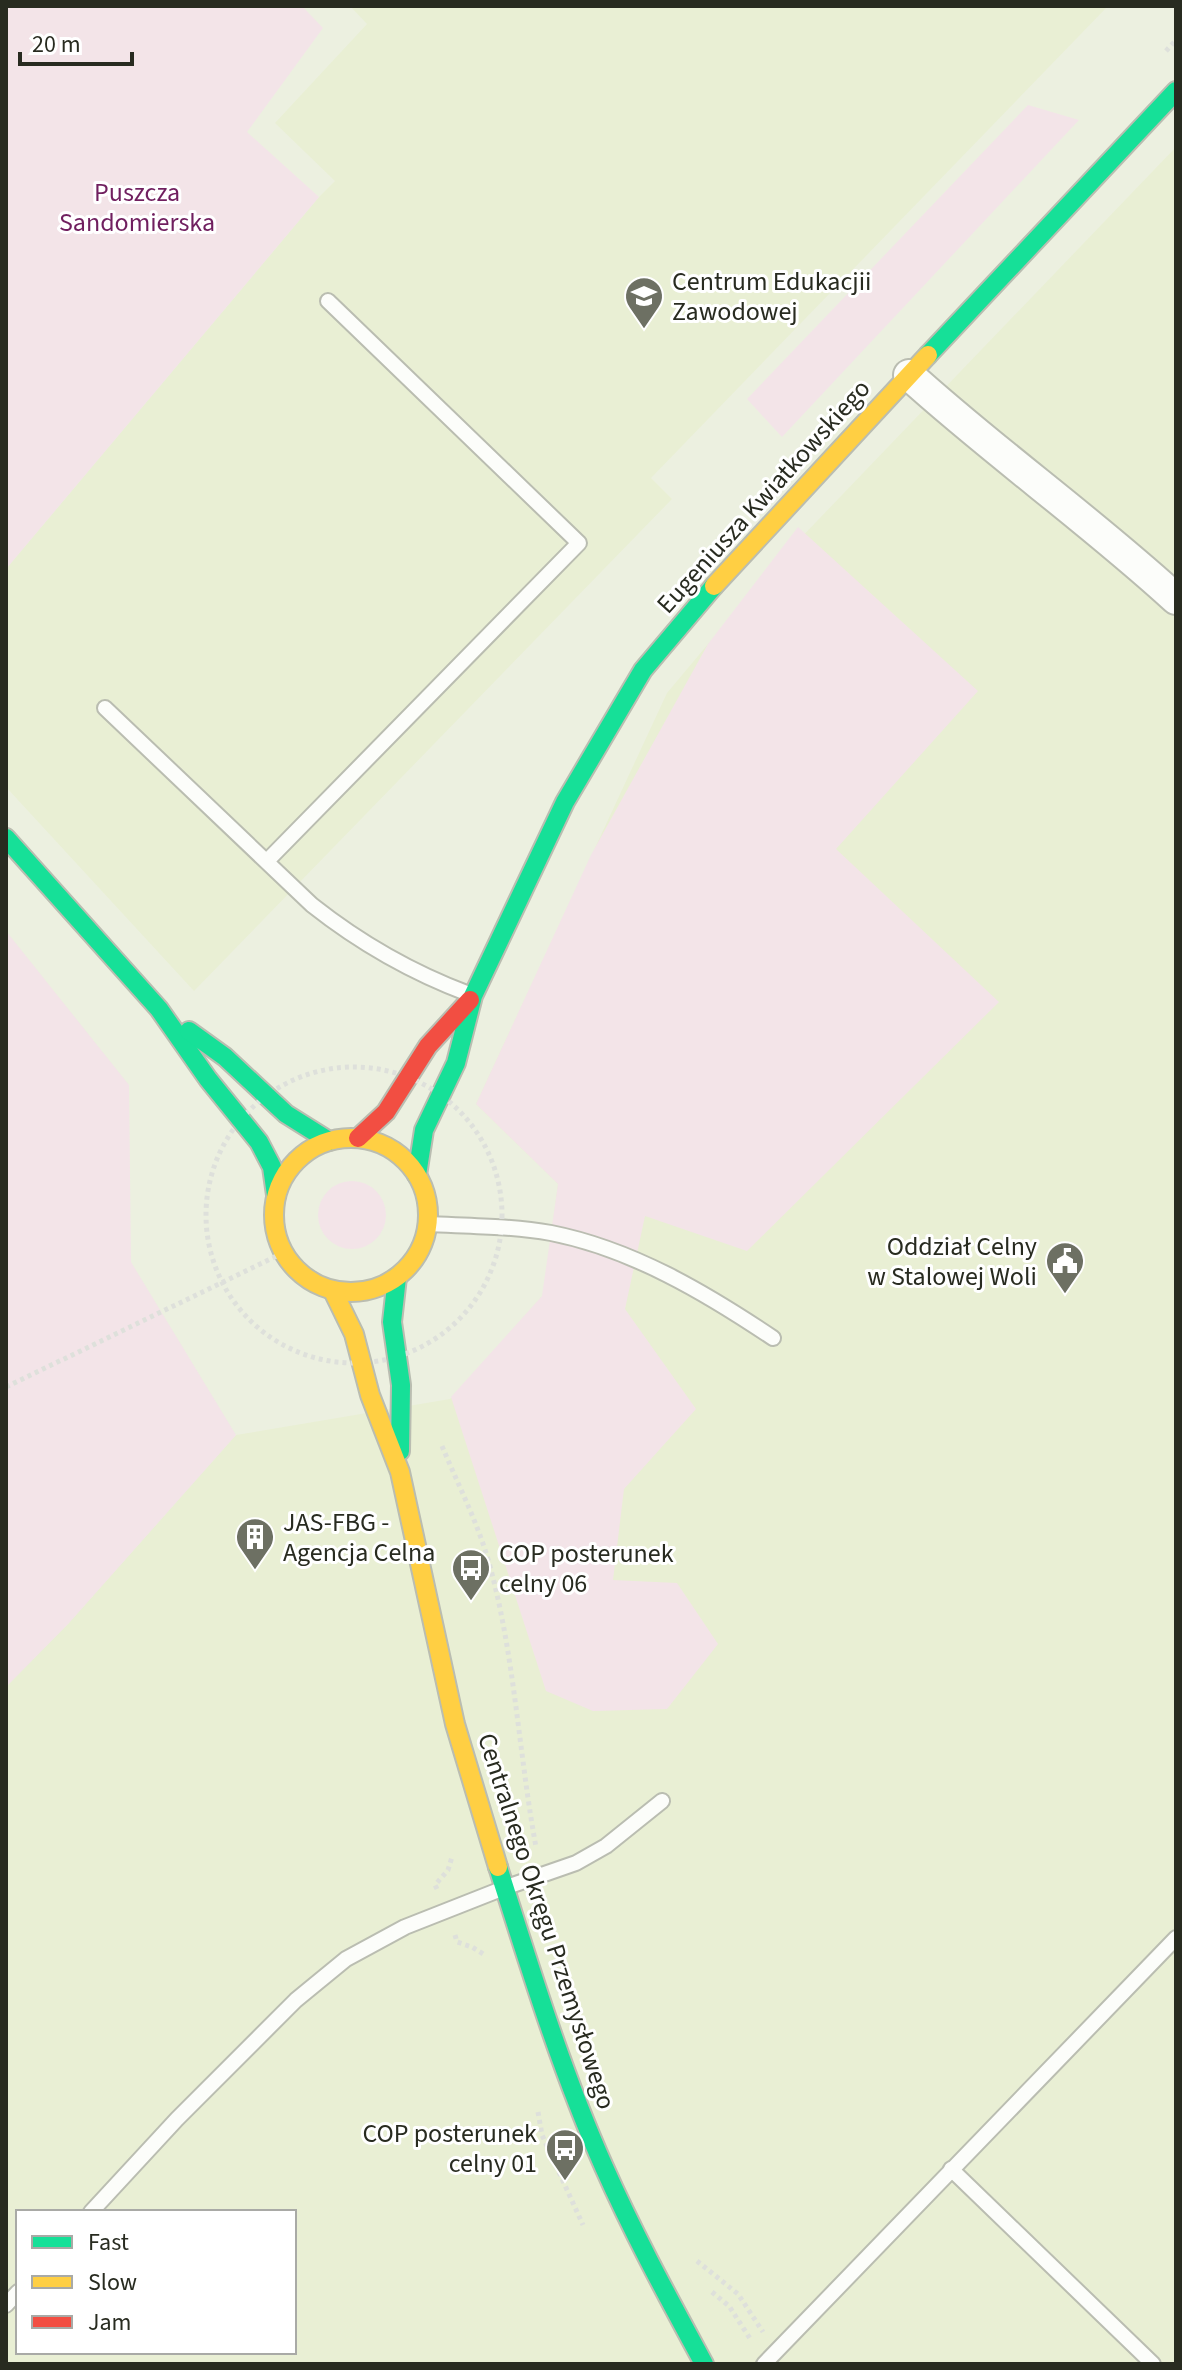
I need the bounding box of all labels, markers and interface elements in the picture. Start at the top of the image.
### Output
scale bar [20,16,132,66]
text: 20 m [32,27,81,62]
park label: Puszcza Sandomierska [59,174,215,241]
place label: Centrum Edukacjii Zawodowej [672,263,871,330]
school or university icon: Centrum Edukacjii Zawodowej [623,275,665,330]
street label: Eugeniusza Kwiatkowskiego [648,371,879,622]
place label: Oddział Celny w Stalowej Woli [867,1228,1037,1295]
public building icon: Oddział Celny w Stalowej Woli [1044,1240,1086,1295]
place label: JAS-FBG - Agencja Celna [283,1504,435,1571]
building icon: JAS-FBG - Agencja Celna [234,1516,276,1571]
place label: COP posterunek celny 06 [499,1535,674,1602]
bus stop icon: COP posterunek celny 06 [450,1547,492,1602]
street label: Centralnego Okręgu Przemysłowego [468,1728,625,2114]
place label: COP posterunek celny 01 [362,2115,537,2182]
bus stop icon: COP posterunek celny 01 [544,2127,586,2182]
legend [16,2210,296,2354]
text: Fast [88,2225,129,2260]
text: Slow [88,2265,137,2300]
text: Jam [88,2305,132,2340]

